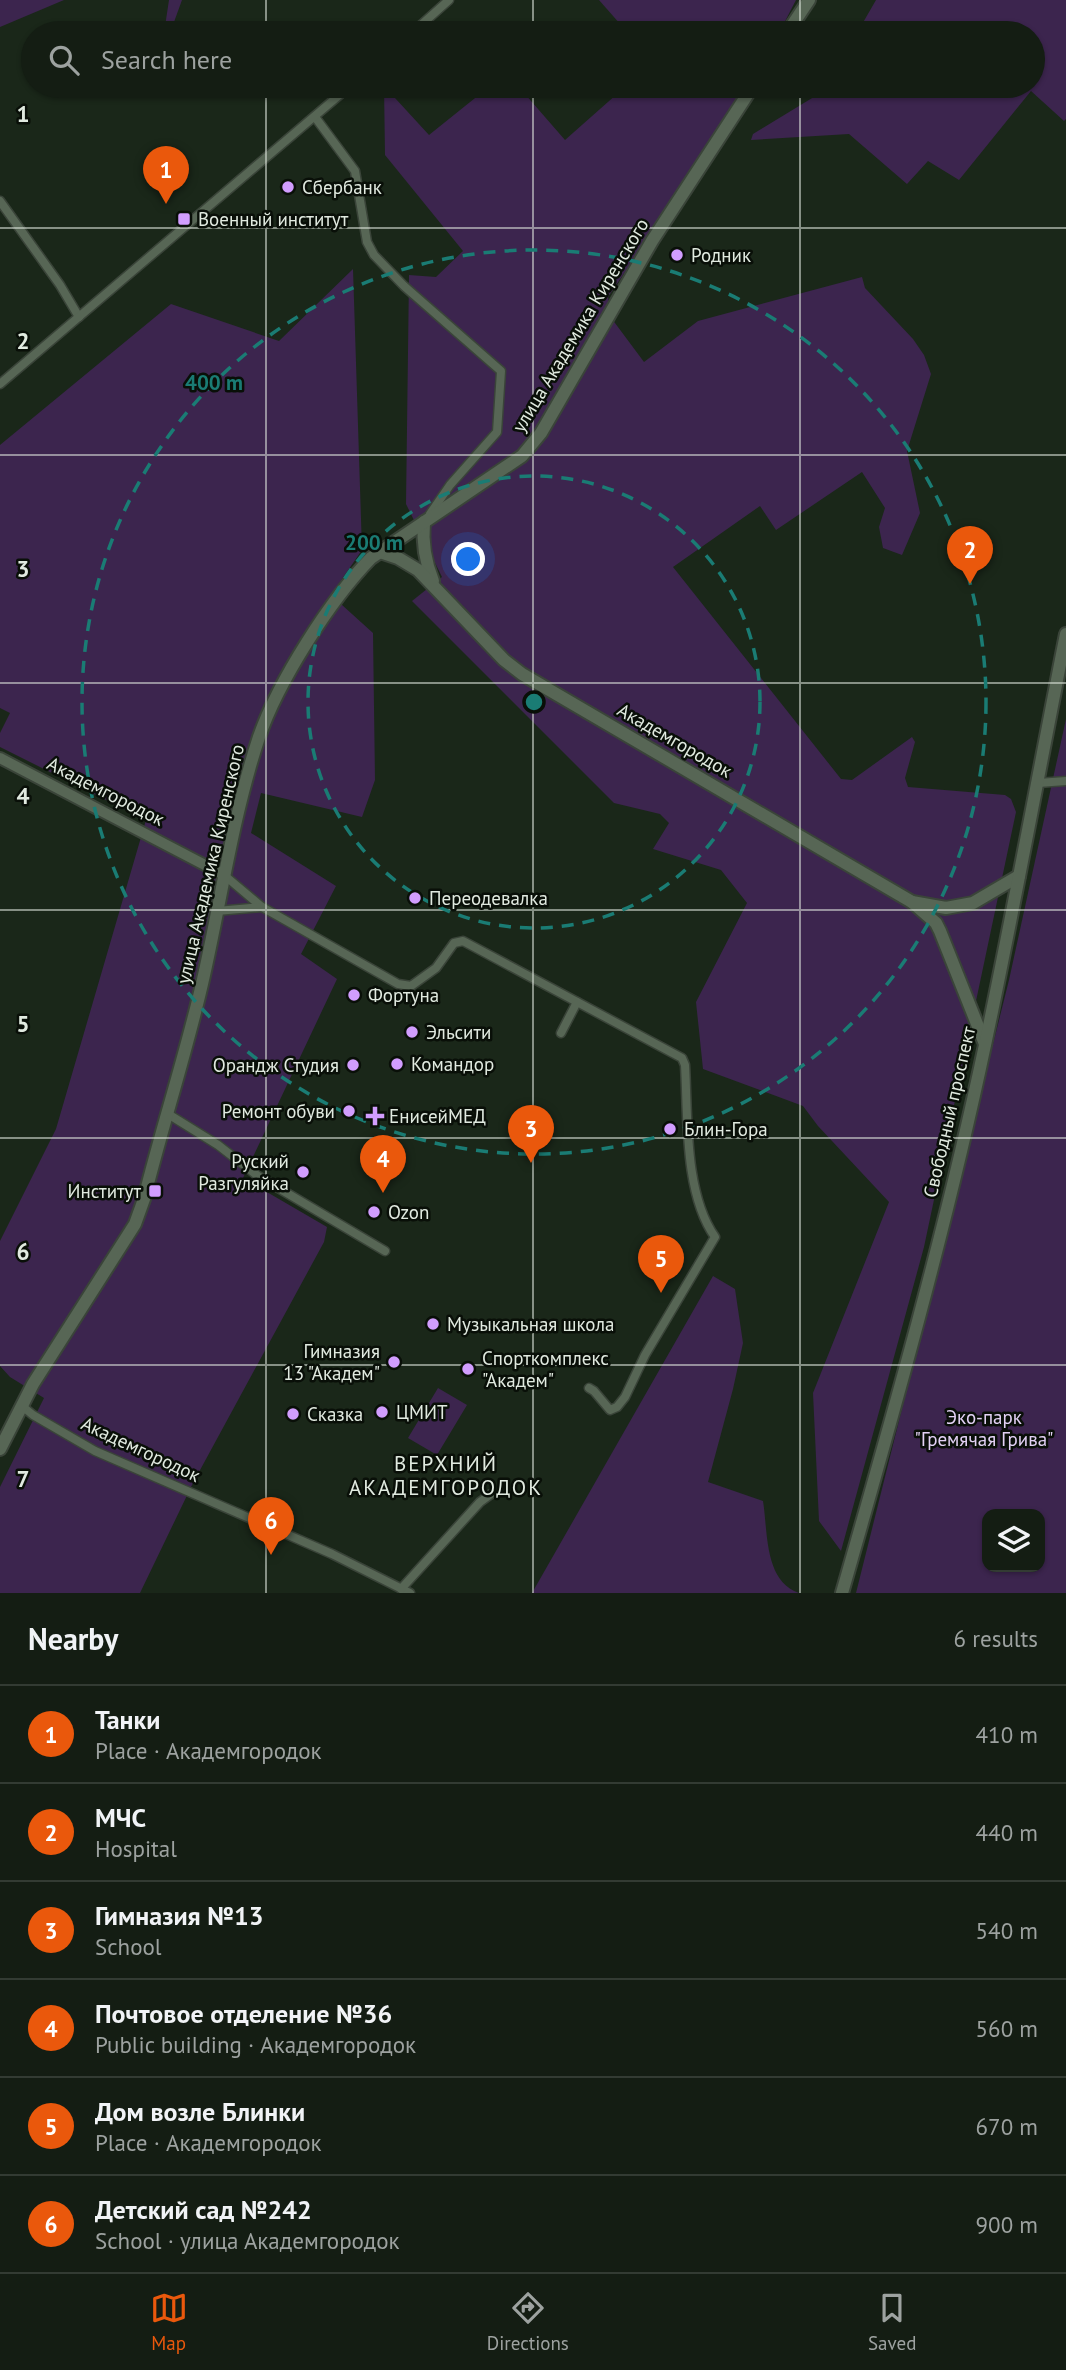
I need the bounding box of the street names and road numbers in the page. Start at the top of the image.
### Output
street label: улица Академика Киренского [507,214,653,436]
street label: Академгородок [613,697,737,783]
street label: улица Академика Киренского [171,742,249,986]
street label: Академгородок [43,751,169,831]
street label: Свободный проспект [918,1024,980,1200]
street label: Академгородок [78,1411,204,1487]

